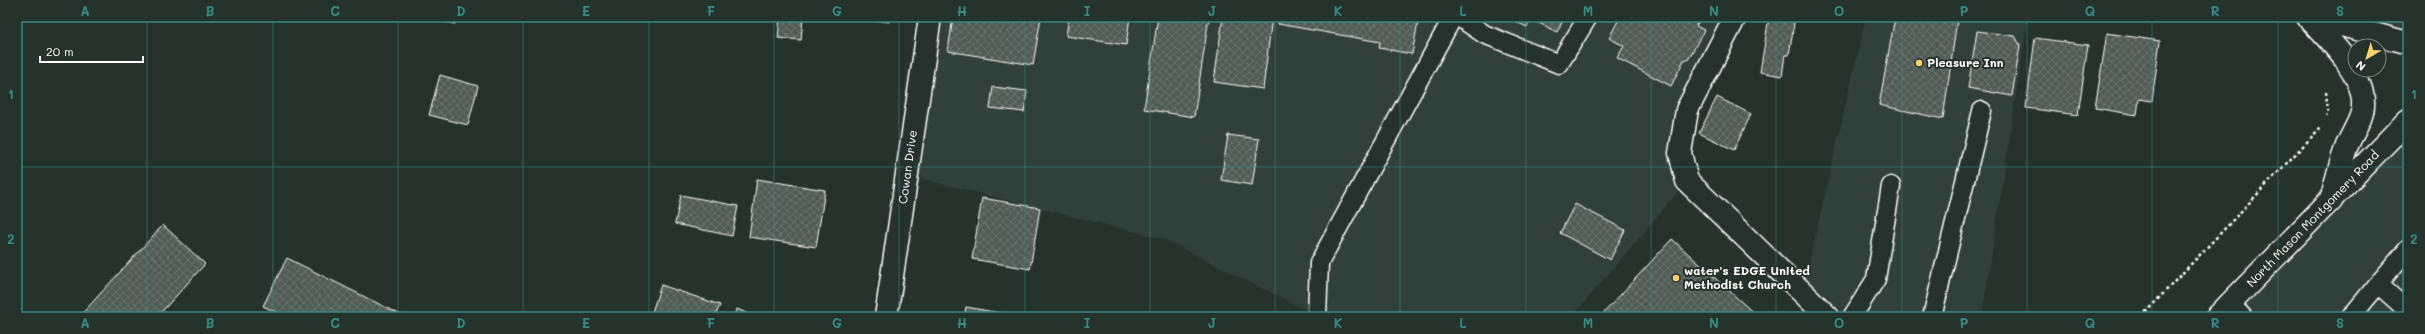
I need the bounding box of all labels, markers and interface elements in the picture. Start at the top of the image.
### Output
text: A [80,2,90,19]
text: B [206,2,215,19]
text: C [330,2,340,19]
text: D [456,2,466,19]
text: E [582,2,590,19]
text: F [707,2,715,19]
text: G [832,2,842,19]
text: H [957,2,967,19]
text: I [1084,2,1091,19]
text: J [1208,2,1216,19]
text: K [1334,2,1343,19]
text: L [1459,2,1467,19]
text: M [1583,2,1593,19]
text: N [1709,2,1719,19]
text: O [1834,2,1844,19]
text: P [1960,2,1969,19]
text: Q [2085,2,2095,19]
text: R [2211,2,2220,19]
text: S [2336,2,2344,19]
scale bar [40,38,143,64]
north arrow [2347,38,2387,78]
text: 20 m [46,43,74,59]
place label: Pleasure Inn [1927,54,2004,70]
marker: Pleasure Inn [1914,58,1924,68]
text: N [2353,58,2368,75]
text: 1 [8,85,14,102]
text: 1 [2411,85,2417,102]
street label: Cowan Drive [894,129,920,205]
street label: North Mason Montgomery Road [2243,146,2382,290]
text: 2 [7,230,15,247]
text: 2 [2410,230,2418,247]
place label: water's EDGE United Methodist Church [1684,262,1810,292]
marker: water's EDGE United Methodist Church [1671,273,1681,283]
text: A [80,314,90,331]
text: B [206,314,215,331]
text: C [330,314,340,331]
text: D [456,314,466,331]
text: E [582,314,590,331]
text: F [707,314,715,331]
text: G [832,314,842,331]
text: H [957,314,967,331]
text: I [1084,314,1091,331]
text: J [1208,314,1216,331]
text: K [1334,314,1343,331]
text: L [1459,314,1467,331]
text: M [1583,314,1593,331]
text: N [1709,314,1719,331]
text: O [1834,314,1844,331]
text: P [1960,314,1969,331]
text: Q [2085,314,2095,331]
text: R [2211,314,2220,331]
text: S [2336,314,2344,331]

